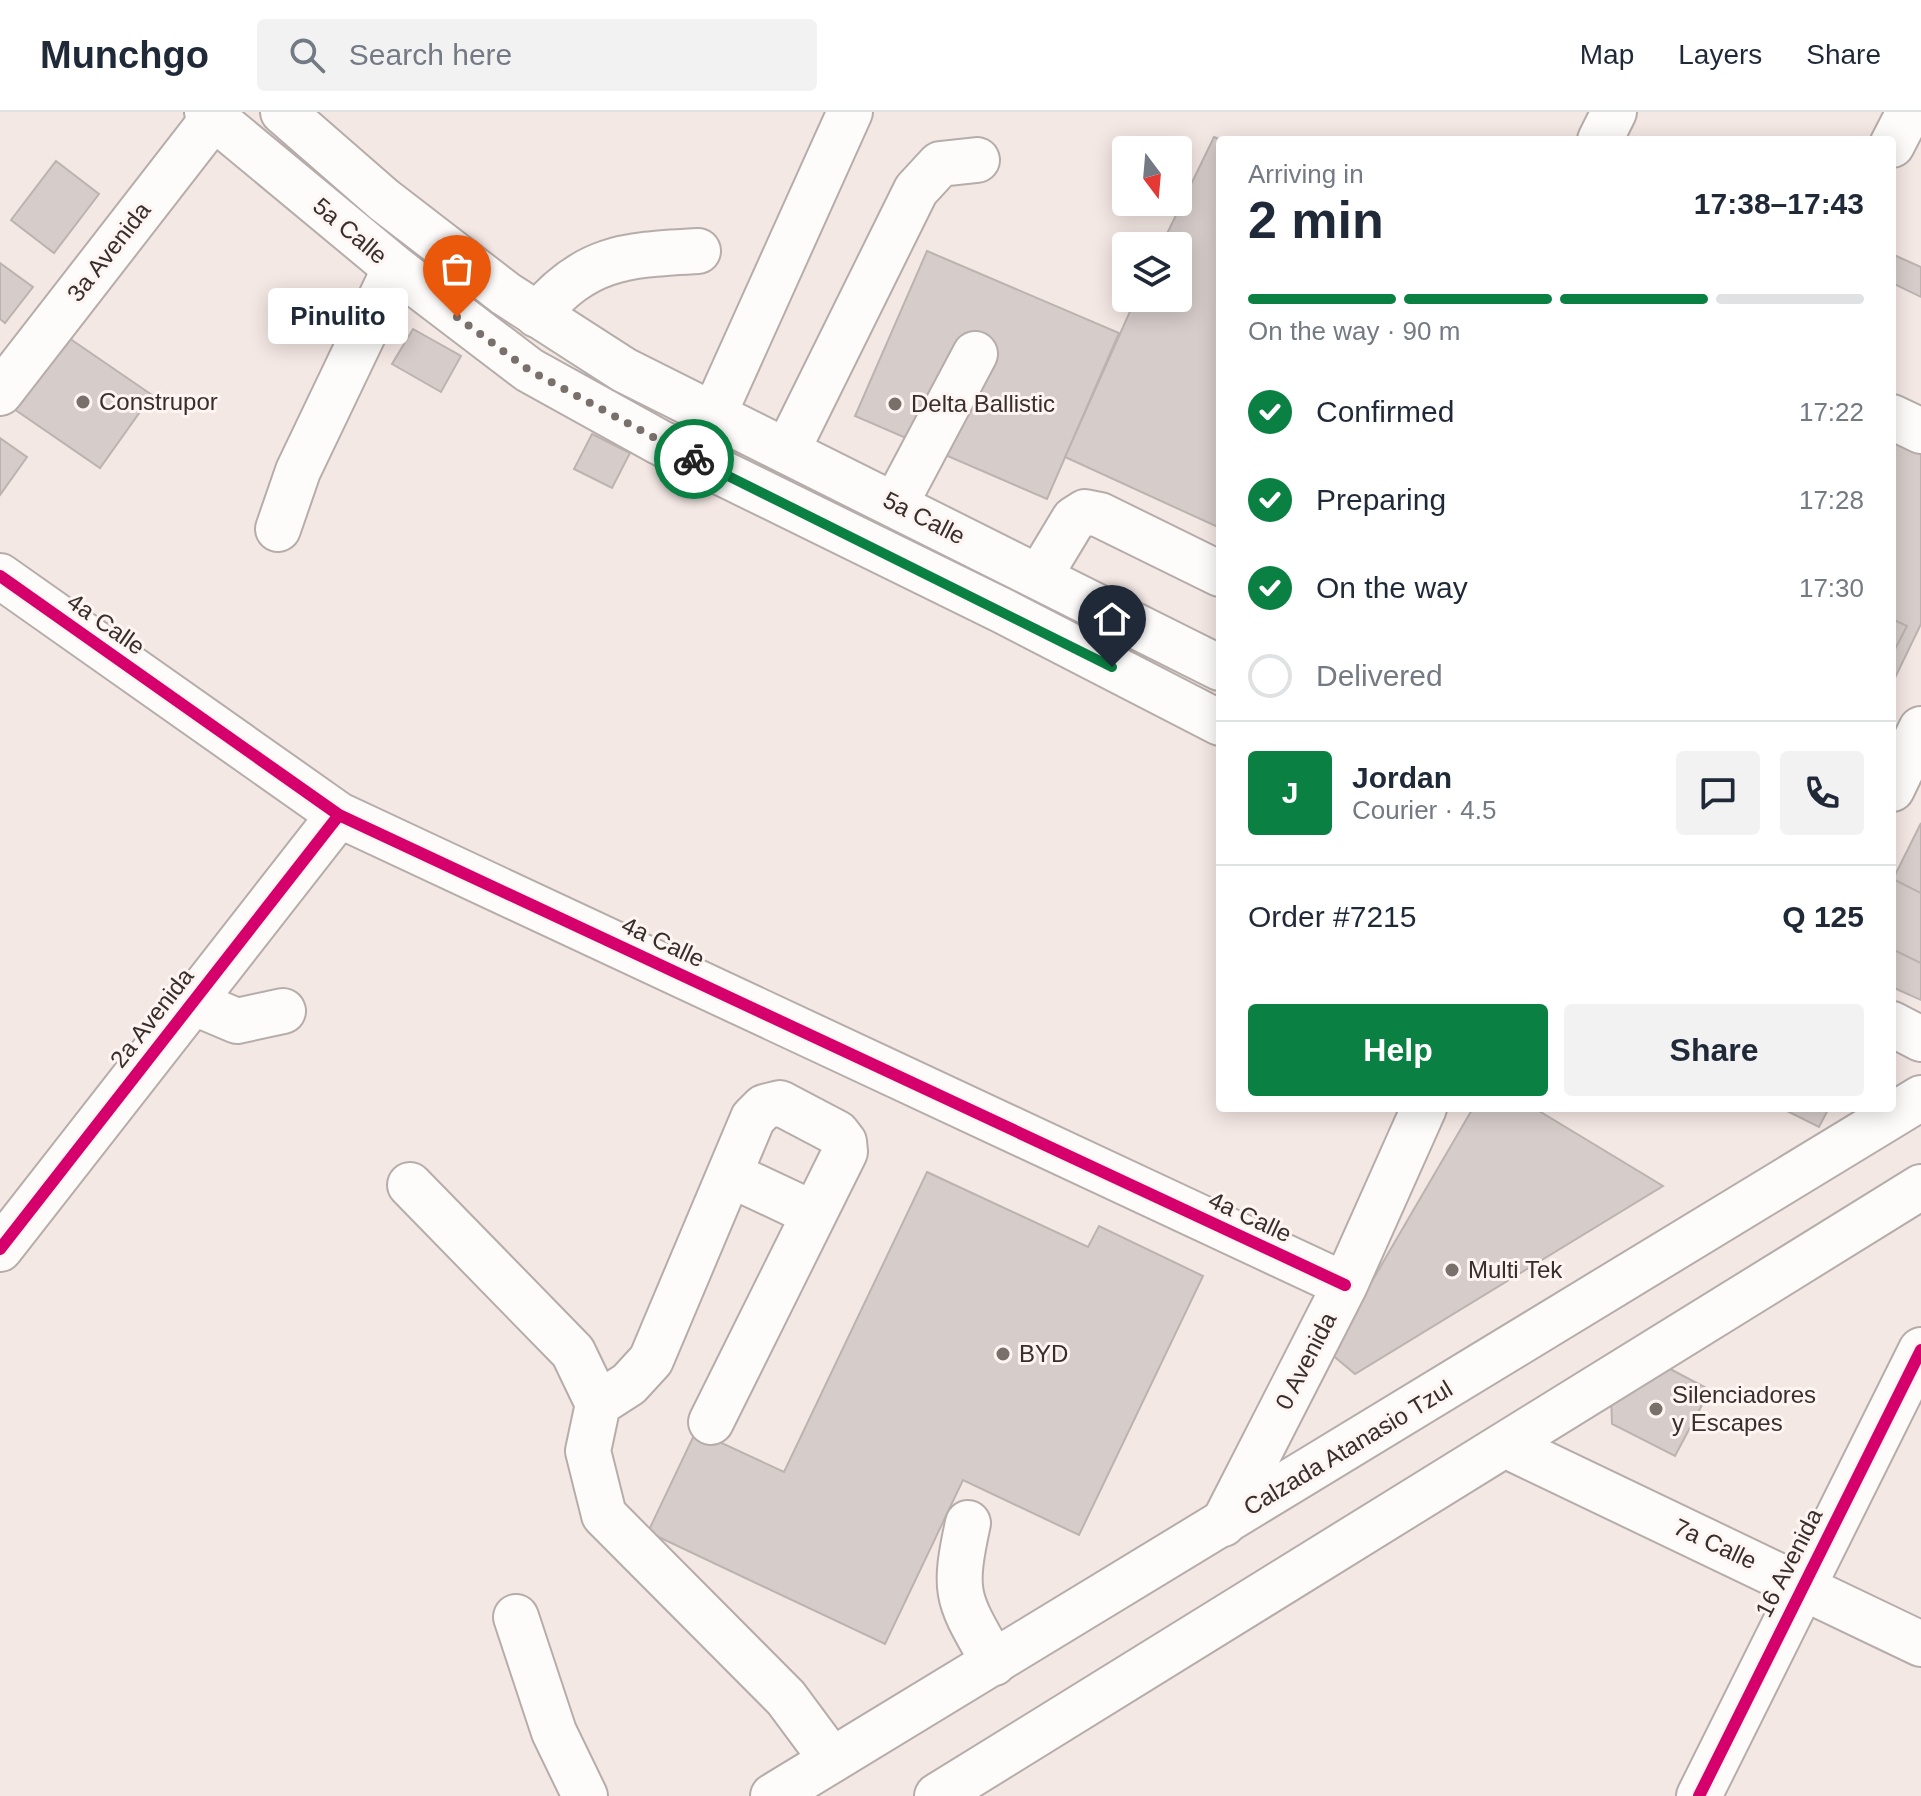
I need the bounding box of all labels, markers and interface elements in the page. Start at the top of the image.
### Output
search box [257,19,817,91]
icon: search [285,33,329,77]
text: Munchgo [40,34,209,76]
text: Search here [349,38,512,71]
text: Map [1580,39,1634,70]
text: Layers [1678,39,1762,70]
text: Share [1806,39,1881,70]
north arrow [1112,136,1192,216]
map controls [1112,136,1192,312]
text: Arriving in [1248,159,1364,189]
text: 17:38–17:43 [1694,187,1864,220]
text: 2 min [1248,191,1384,249]
street label: 5a Calle [308,192,393,269]
street label: 3a Avenida [62,196,156,307]
button: layers [1112,232,1192,312]
pin [423,235,491,317]
icon: bag [435,247,479,291]
callout: Pinulito [269,289,409,345]
text: Pinulito [290,301,386,331]
text: On the way · 90 m [1248,316,1460,346]
place label: Construpor [99,388,218,415]
place label: Delta Ballistic [911,390,1055,417]
icon: check [1248,390,1292,434]
marker: Construpor [74,393,92,411]
marker: Delta Ballistic [886,395,904,413]
text: Confirmed [1316,395,1454,428]
text: 17:22 [1799,397,1864,427]
courier [654,419,734,499]
icon: bike [672,437,716,481]
icon: check [1248,478,1292,522]
text: Preparing [1316,483,1446,516]
text: 17:28 [1799,485,1864,515]
street label: 5a Calle [879,486,970,550]
icon: check [1248,566,1292,610]
text: On the way [1316,571,1468,604]
text: 17:30 [1799,573,1864,603]
pin [1078,585,1146,667]
street label: 4a Calle [62,587,150,660]
icon: home [1090,597,1134,641]
text: Delivered [1316,659,1443,692]
button: chat [1676,751,1760,835]
button: phone [1780,751,1864,835]
text: Jordan [1352,761,1452,794]
text: J [1282,776,1298,809]
text: Courier · 4.5 [1352,795,1497,825]
text: Order #7215 [1248,900,1416,933]
text: Q 125 [1782,900,1864,933]
street label: 4a Calle [618,911,709,972]
street label: 2a Avenida [105,962,199,1073]
button: Help [1248,1004,1548,1096]
button: Share [1564,1004,1864,1096]
street label: 4a Calle [1205,1186,1296,1247]
place label: Multi Tek [1468,1256,1563,1283]
marker: Multi Tek [1443,1261,1461,1279]
street label: 0 Avenida [1270,1307,1342,1414]
place label: BYD [1019,1340,1068,1367]
marker: BYD [994,1345,1012,1363]
street label: Calzada Atanasio Tzul [1239,1375,1457,1521]
place label: Silenciadores y Escapes [1672,1381,1816,1436]
marker: Silenciadores y Escapes [1647,1400,1665,1418]
street label: 16 Avenida [1750,1503,1828,1622]
street label: 7a Calle [1670,1513,1761,1574]

